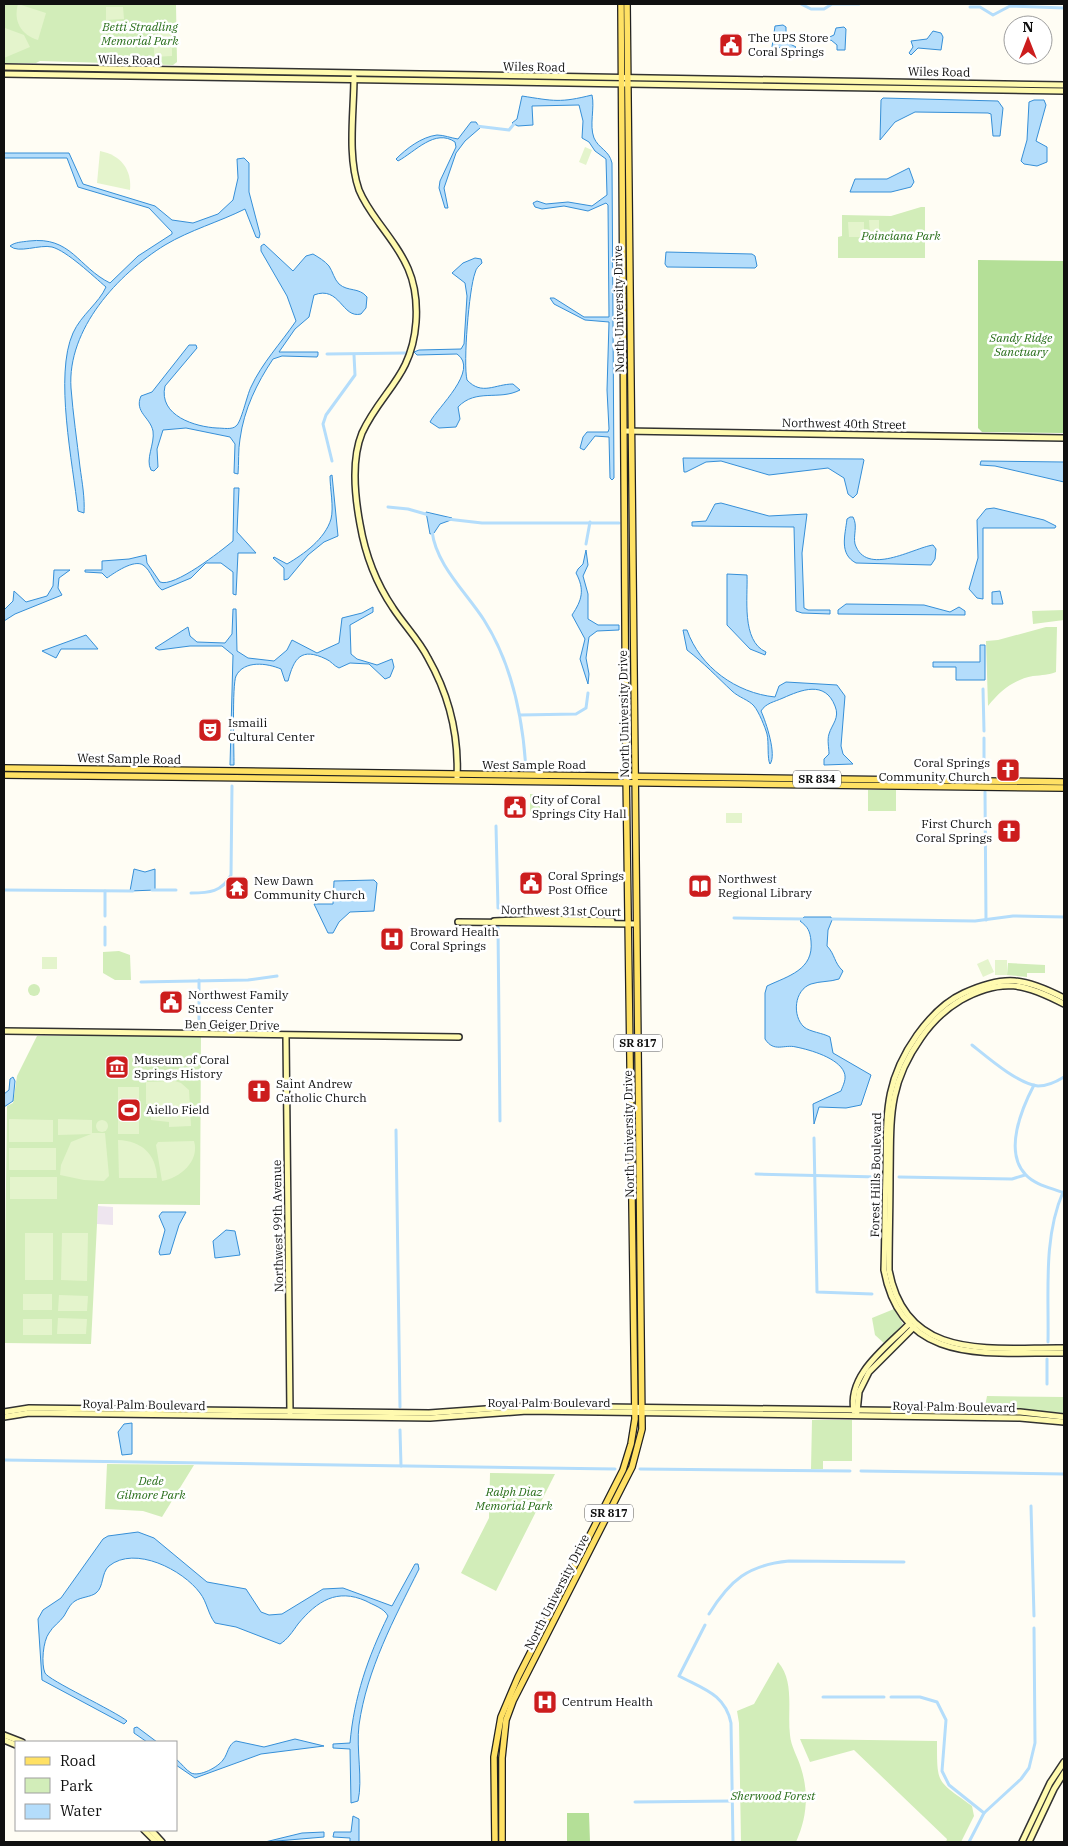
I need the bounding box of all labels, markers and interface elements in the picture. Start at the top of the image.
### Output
north arrow [1003,15,1053,65]
text: N [1022,18,1034,36]
park label: Betti Stradling Memorial Park [100,19,179,48]
place label: The UPS Store Coral Springs [748,30,829,59]
public building icon: The UPS Store Coral Springs [718,32,744,58]
street label: Wiles Road [98,51,160,68]
street label: Wiles Road [503,58,565,75]
street label: Wiles Road [908,63,970,80]
park label: Poinciana Park [860,228,941,243]
street label: North University Drive [610,245,627,373]
park label: Sandy Ridge Sanctuary [989,330,1053,359]
street label: Northwest 40th Street [782,415,906,432]
street label: North University Drive [615,650,632,778]
place label: Ismaili Cultural Center [228,715,315,744]
theatre icon: Ismaili Cultural Center [197,717,223,743]
street label: West Sample Road [77,750,181,767]
place label: Coral Springs Community Church [879,755,990,784]
street label: West Sample Road [482,757,586,772]
church icon: Coral Springs Community Church [995,757,1021,783]
road number: SR 834 [793,771,841,788]
place label: City of Coral Springs City Hall [532,792,627,821]
public building icon: City of Coral Springs City Hall [502,794,528,820]
place label: First Church Coral Springs [916,816,993,845]
church icon: First Church Coral Springs [996,818,1022,844]
place label: Coral Springs Post Office [548,868,624,897]
public building icon: Coral Springs Post Office [518,870,544,896]
place label: Northwest Regional Library [718,871,813,900]
place label: New Dawn Community Church [254,873,366,902]
library icon: Northwest Regional Library [687,873,713,899]
temple icon: New Dawn Community Church [224,875,250,901]
street label: Northwest 31st Court [501,902,621,919]
place label: Broward Health Coral Springs [410,924,500,953]
hospital icon: Broward Health Coral Springs [379,926,405,952]
place label: Northwest Family Success Center [188,987,289,1016]
public building icon: Northwest Family Success Center [158,989,184,1015]
street label: Ben Geiger Drive [184,1016,280,1033]
road number: SR 817 [614,1034,662,1052]
place label: Museum of Coral Springs History [134,1052,230,1081]
museum icon: Museum of Coral Springs History [104,1054,130,1080]
street label: North University Drive [620,1070,637,1198]
place label: Saint Andrew Catholic Church [276,1076,367,1105]
church icon: Saint Andrew Catholic Church [246,1078,272,1104]
sports icon: Aiello Field [116,1097,142,1123]
place label: Aiello Field [146,1102,210,1117]
street label: Forest Hills Boulevard [867,1112,884,1238]
street label: Northwest 99th Avenue [269,1160,286,1292]
street label: Royal Palm Boulevard [487,1395,611,1410]
street label: Royal Palm Boulevard [82,1396,206,1413]
street label: Royal Palm Boulevard [892,1398,1016,1415]
park label: Dede Gilmore Park [116,1473,186,1502]
park label: Ralph Diaz Memorial Park [474,1484,553,1513]
road number: SR 817 [585,1505,633,1522]
street label: North University Drive [521,1531,592,1652]
hospital icon: Centrum Health [532,1689,558,1715]
place label: Centrum Health [562,1694,654,1709]
legend [15,1741,178,1831]
text: Road [60,1751,96,1770]
text: Park [60,1776,93,1795]
park label: Sherwood Forest [730,1788,816,1803]
text: Water [60,1801,102,1820]

